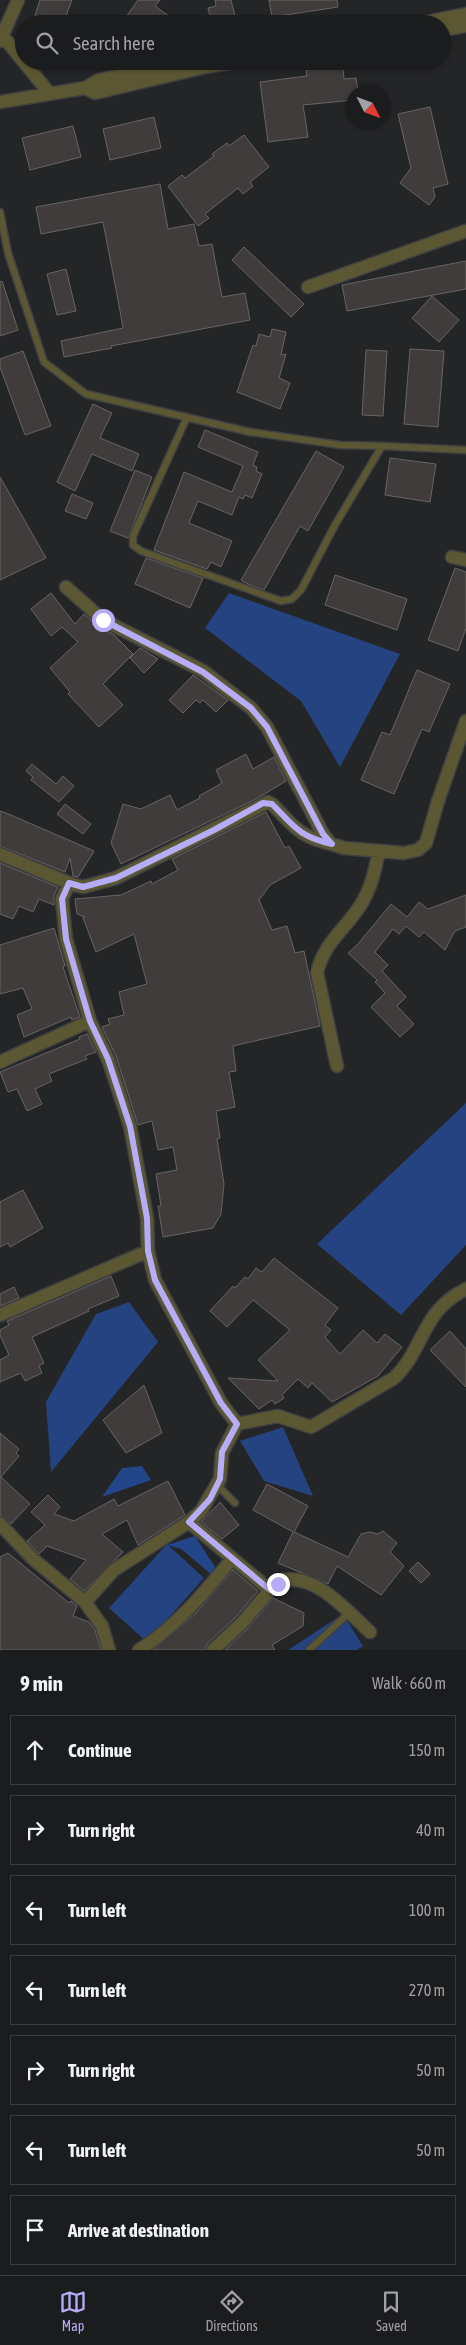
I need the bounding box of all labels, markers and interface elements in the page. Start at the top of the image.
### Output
search box [15,15,451,70]
icon: search [33,29,61,57]
text: Search here [73,32,155,54]
north arrow [346,85,391,130]
route start [92,609,115,632]
route end [267,1573,290,1596]
text: 9 min [20,1671,63,1695]
text: Walk · 660 m [372,1674,446,1692]
icon: ahead [21,1736,49,1764]
text: Continue [68,1739,132,1761]
text: 150 m [409,1741,445,1759]
icon: right [21,1816,49,1844]
text: Turn right [68,1819,135,1841]
text: 40 m [416,1821,445,1839]
icon: left [21,1896,49,1924]
text: Turn left [68,1899,126,1921]
text: 100 m [409,1901,445,1919]
icon: left [21,1976,49,2004]
text: Turn left [68,1979,126,2001]
text: 270 m [409,1981,445,1999]
icon: right [21,2056,49,2084]
text: Turn right [68,2059,135,2081]
text: 50 m [416,2061,445,2079]
icon: left [21,2136,49,2164]
text: Turn left [68,2139,126,2161]
text: 50 m [416,2141,445,2159]
icon: arrive [21,2216,49,2244]
text: Arrive at destination [68,2219,209,2241]
tab: Map [59,2288,87,2334]
tab: Directions [205,2288,258,2334]
tab: Saved [376,2288,407,2334]

